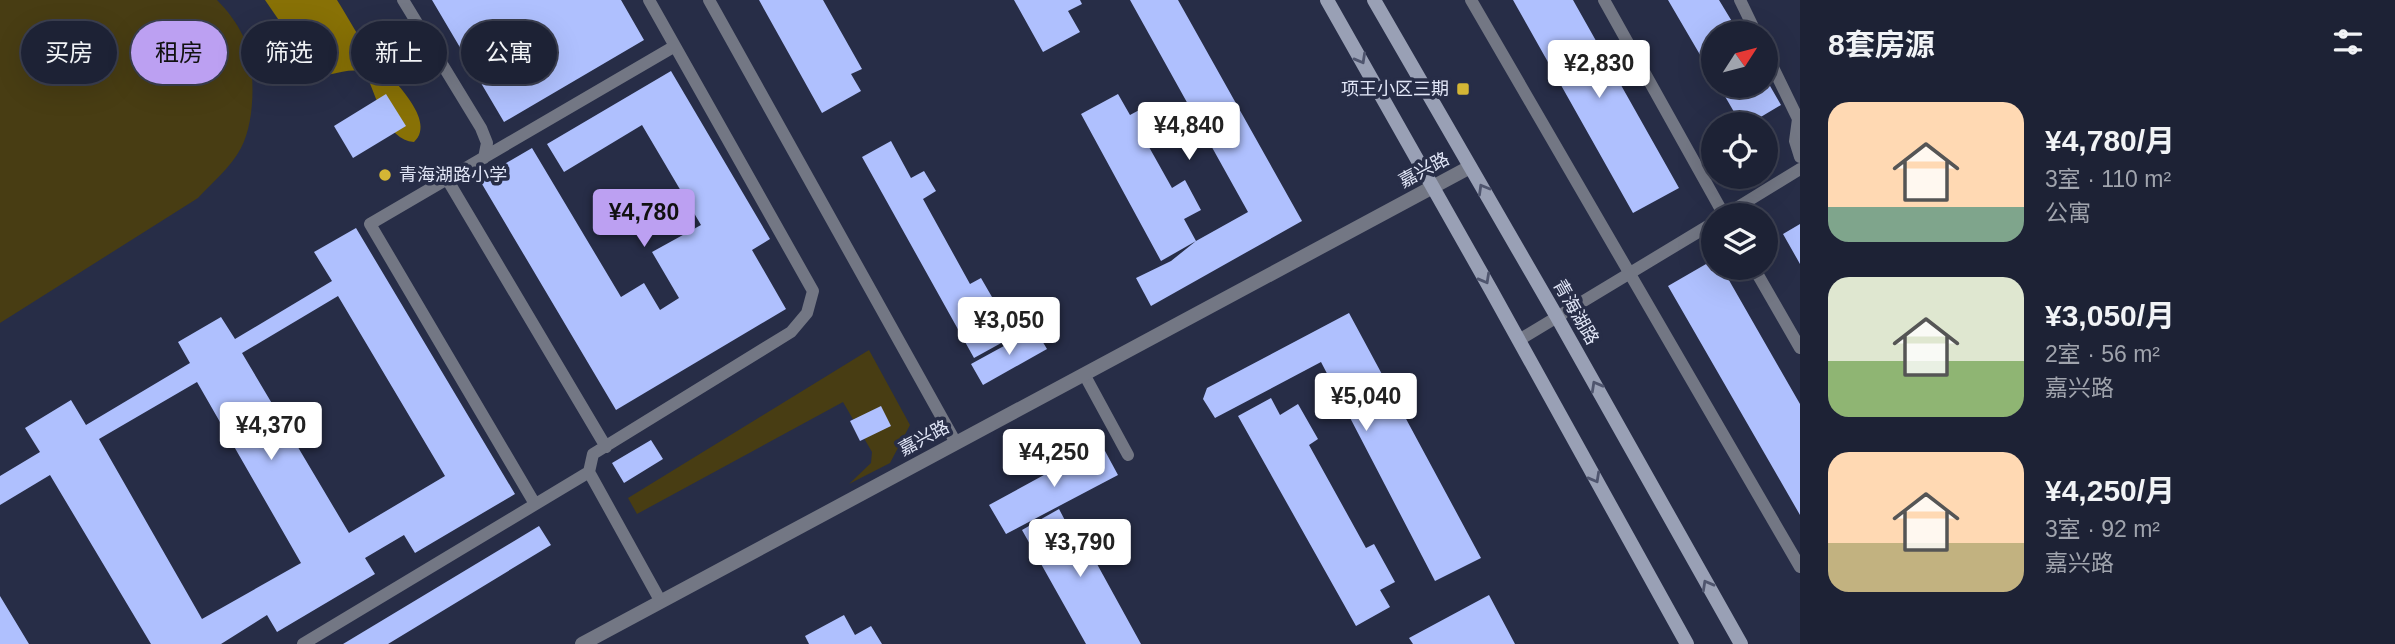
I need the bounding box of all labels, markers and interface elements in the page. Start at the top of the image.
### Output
chip: 买房 [21,21,117,84]
chip: 租房 [131,21,227,84]
chip: 筛选 [241,21,337,84]
chip: 新上 [351,21,447,84]
chip: 公寓 [461,21,557,84]
north arrow [1701,21,1778,98]
map controls [1701,21,1778,280]
icon: filters [2329,23,2367,61]
text: 8套房源 [1828,28,1935,61]
pin: ¥2,830 [1542,41,1656,100]
text: ¥2,830 [1564,50,1634,76]
one-way arrow [1353,52,1366,65]
place label: 项王小区三期 [1341,79,1449,99]
marker: 项王小区三期 [1455,81,1471,97]
pin: ¥4,840 [1132,102,1246,162]
text: ¥4,840 [1154,112,1224,138]
button: locate [1701,112,1778,189]
text: ¥4,780/月 [2045,124,2175,157]
icon: home [1884,130,1968,214]
street label: 嘉兴路 [1395,148,1453,192]
place label: 青海湖路小学 [399,165,507,185]
text: 3室 · 110 m² [2045,166,2171,192]
marker: 青海湖路小学 [377,167,393,183]
one-way arrow [1478,183,1491,196]
pin: ¥4,780 [587,190,701,249]
text: ¥4,780 [609,199,679,225]
text: 公寓 [2045,200,2091,226]
button: layers [1701,203,1778,280]
one-way arrow [1477,271,1490,284]
street label: 青海湖路 [1549,276,1603,348]
pin: ¥3,050 [952,298,1066,357]
text: ¥3,050/月 [2045,299,2175,332]
icon: home [1884,305,1968,389]
text: ¥3,050 [974,307,1044,333]
text: 2室 · 56 m² [2045,341,2160,367]
pin: ¥5,040 [1309,374,1423,433]
text: 嘉兴路 [2045,375,2114,401]
one-way arrow [1591,381,1604,394]
text: ¥5,040 [1331,383,1401,409]
pin: ¥4,370 [214,402,328,462]
text: ¥4,370 [236,412,306,438]
street label: 嘉兴路 [895,416,953,460]
pin: ¥4,250 [997,430,1111,489]
text: ¥4,250 [1019,439,1089,465]
one-way arrow [1587,470,1600,483]
text: ¥4,250/月 [2045,474,2175,507]
icon: home [1884,480,1968,564]
text: 3室 · 92 m² [2045,516,2160,542]
pin: ¥3,790 [1023,520,1137,579]
text: ¥3,790 [1045,529,1115,555]
text: 嘉兴路 [2045,550,2114,576]
one-way arrow [1702,579,1715,592]

